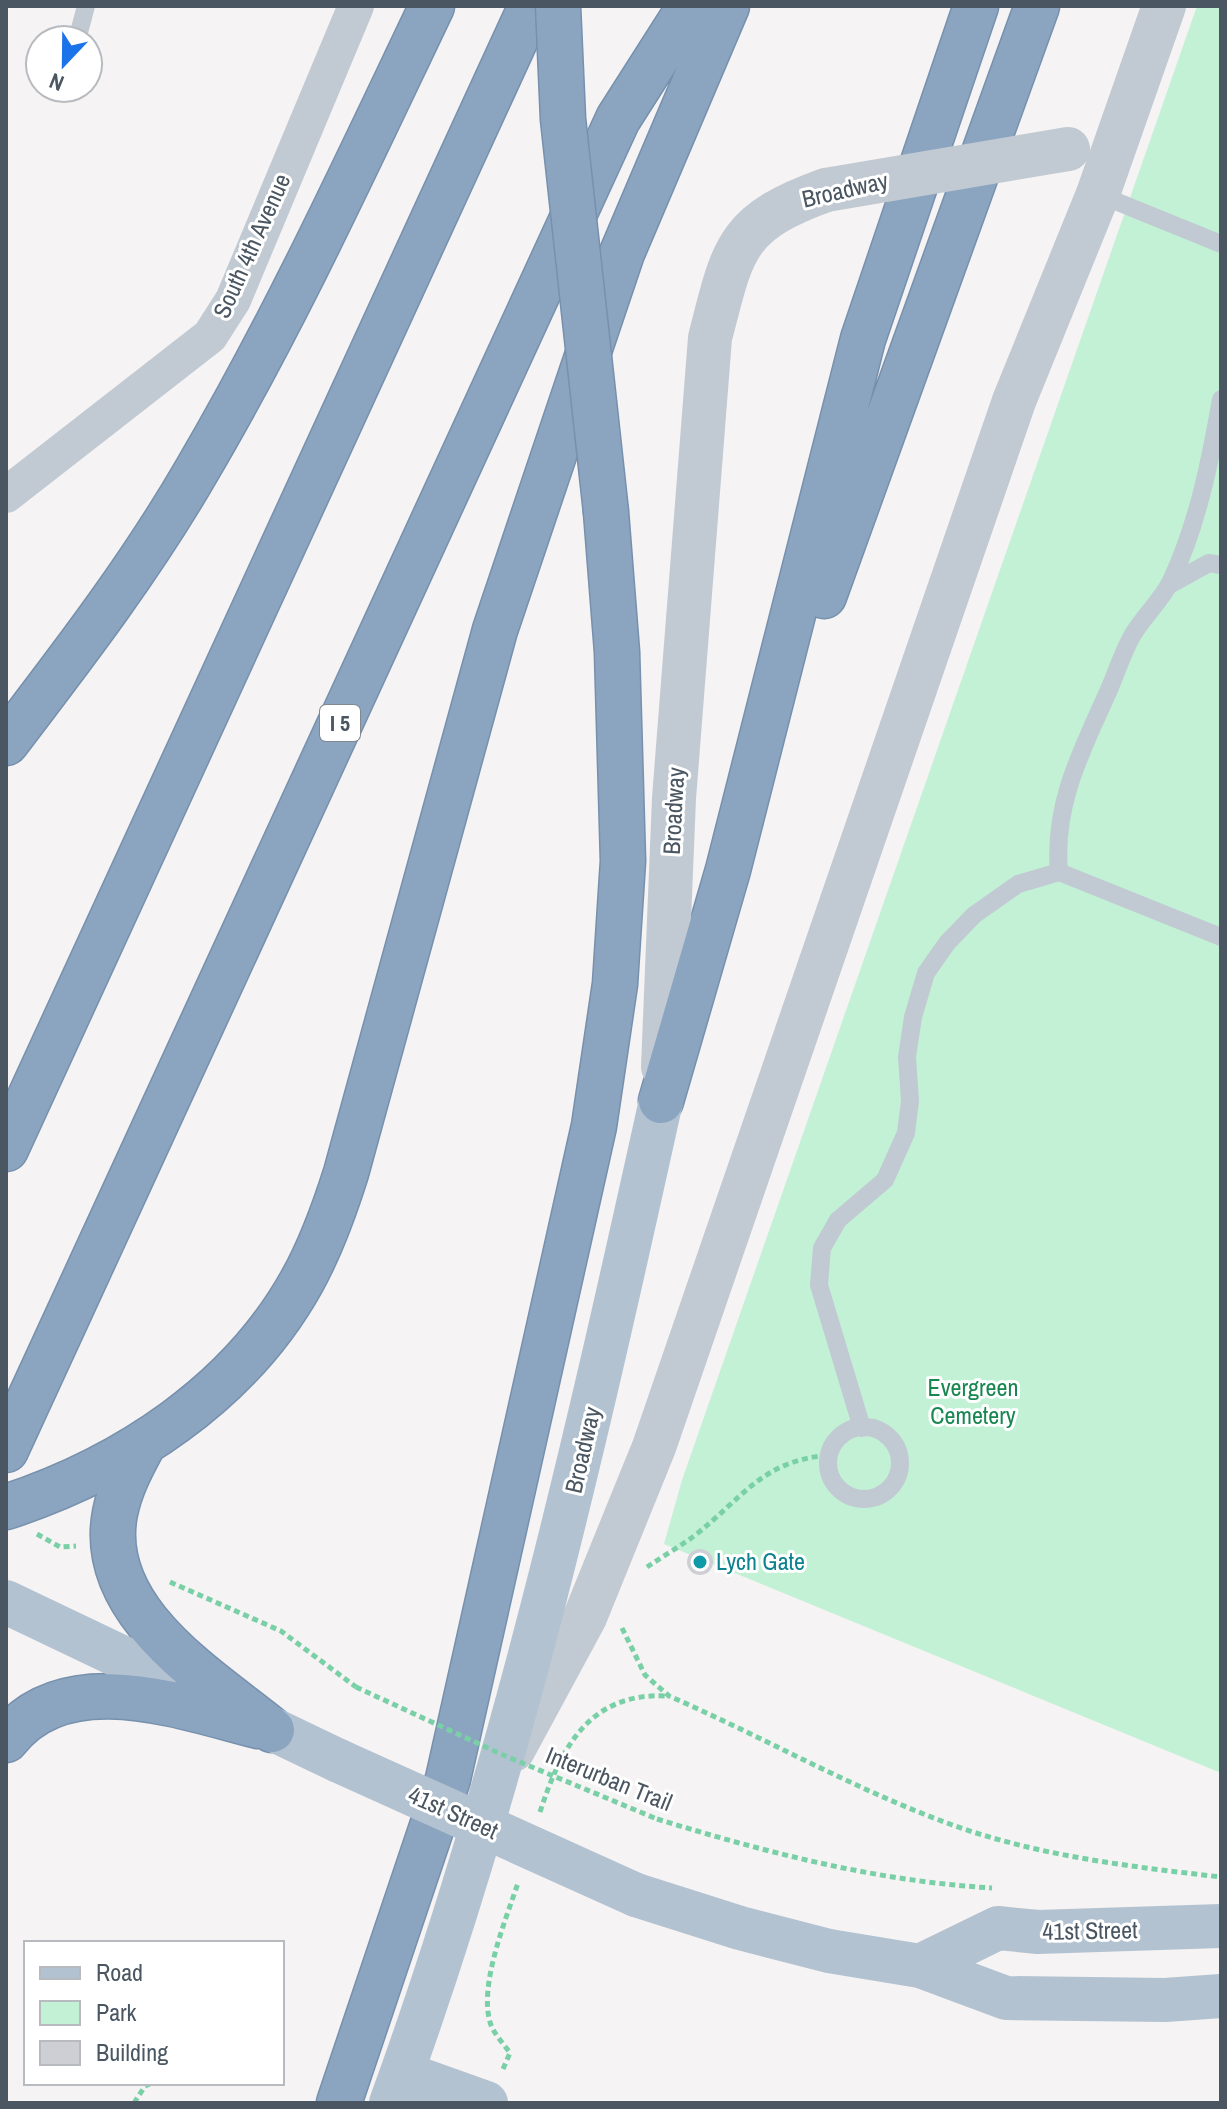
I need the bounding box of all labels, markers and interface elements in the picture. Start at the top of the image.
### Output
north arrow [24,24,104,104]
text: N [45,66,68,99]
street label: Broadway [799,164,891,214]
street label: South 4th Avenue [205,168,297,323]
road number: I 5 [320,705,360,741]
street label: Broadway [655,766,691,855]
park label: Evergreen Cemetery [928,1371,1018,1431]
street label: Broadway [557,1403,607,1496]
place label: Lych Gate [716,1545,805,1577]
marker: Lych Gate [691,1553,709,1571]
street label: Interurban Trail [541,1738,677,1818]
street label: 41st Street [403,1778,504,1846]
street label: 41st Street [1042,1913,1138,1947]
legend [24,1941,284,2085]
text: Road [96,1956,143,1988]
text: Park [96,1996,137,2028]
text: Building [96,2036,168,2068]

